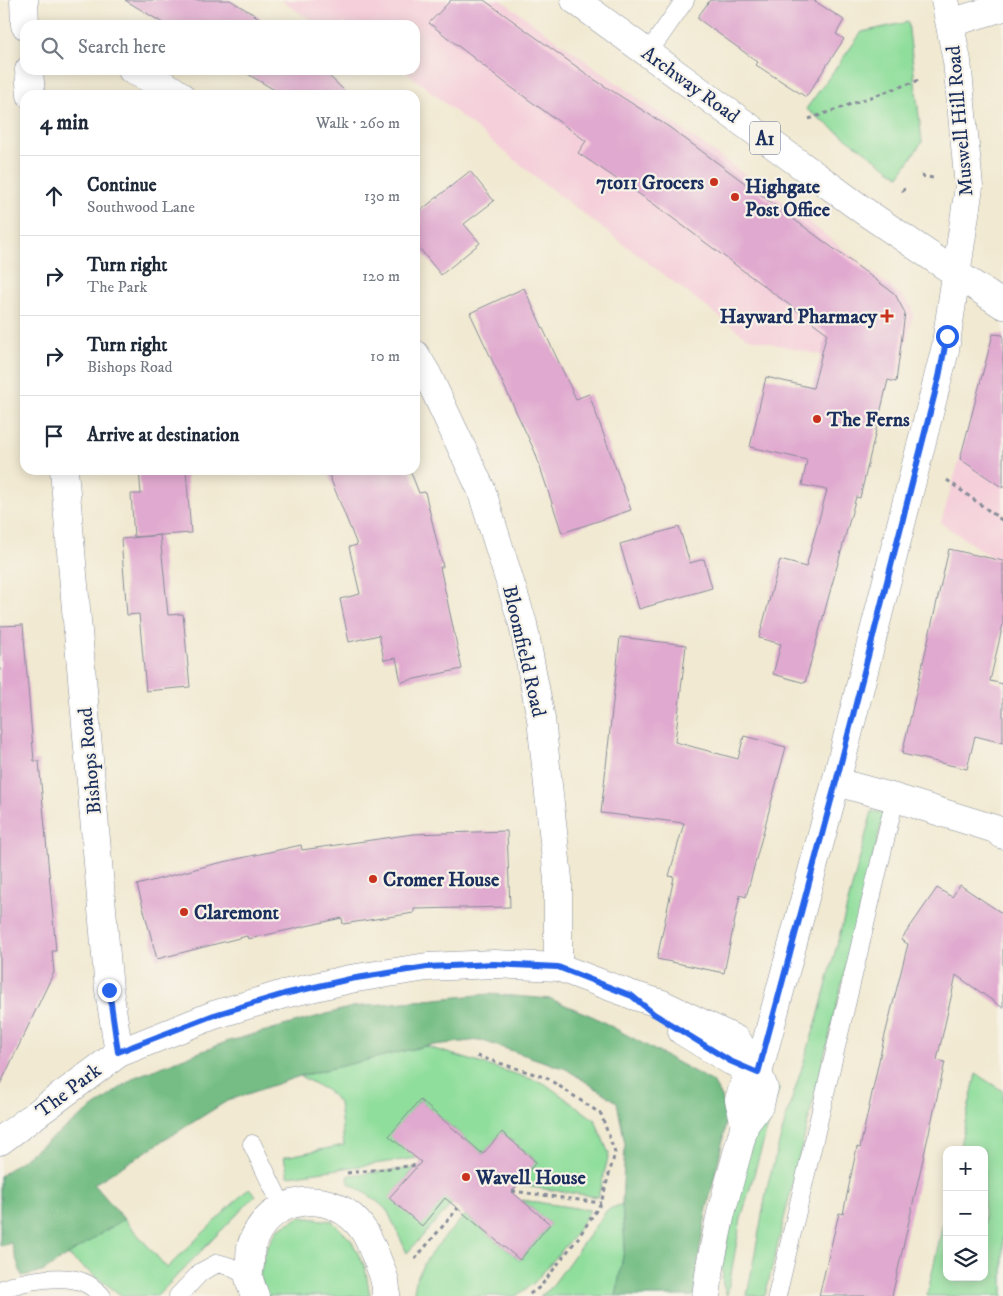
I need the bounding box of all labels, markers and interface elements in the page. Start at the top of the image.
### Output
search box [20,20,420,75]
icon: search [38,34,66,62]
text: Search here [78,36,166,59]
street label: Archway Road [636,41,744,129]
street label: Muswell Hill Road [941,44,980,197]
text: 4 min [40,110,89,136]
text: Walk · 260 m [316,113,400,133]
road number: A1 [750,122,780,154]
place label: 7to11 Grocers [596,171,704,196]
text: Continue [87,174,157,197]
place label: Highgate Post Office [745,175,831,223]
marker: 7to11 Grocers [708,176,720,188]
icon: ahead [40,182,68,210]
text: 130 m [364,186,400,206]
marker: Highgate Post Office [729,191,741,203]
text: Southwood Lane [87,197,195,217]
text: Turn right [87,254,167,277]
icon: right [40,262,68,290]
text: 120 m [362,266,400,286]
text: The Park [87,277,147,297]
place label: Hayward Pharmacy [720,305,877,330]
marker: Hayward Pharmacy [881,310,893,322]
route start [936,325,959,348]
text: Turn right [87,334,167,357]
icon: right [40,342,68,370]
text: 10 m [370,346,400,366]
text: Bishops Road [87,357,173,377]
place label: The Ferns [826,408,910,433]
marker: The Ferns [811,413,823,425]
icon: arrive [40,422,68,450]
text: Arrive at destination [87,424,239,447]
street label: Bloomfield Road [496,583,551,720]
street label: Bishops Road [73,706,108,815]
place label: Cromer House [383,868,500,893]
marker: Cromer House [367,873,379,885]
place label: Claremont [194,901,280,926]
marker: Claremont [178,906,190,918]
route end [98,979,121,1002]
street label: The Park [31,1058,107,1124]
map controls [943,1146,988,1281]
button: + [943,1146,988,1191]
place label: Wavell House [475,1166,586,1191]
marker: Wavell House [460,1171,472,1183]
button: − [943,1191,988,1236]
button: layers [943,1236,988,1281]

